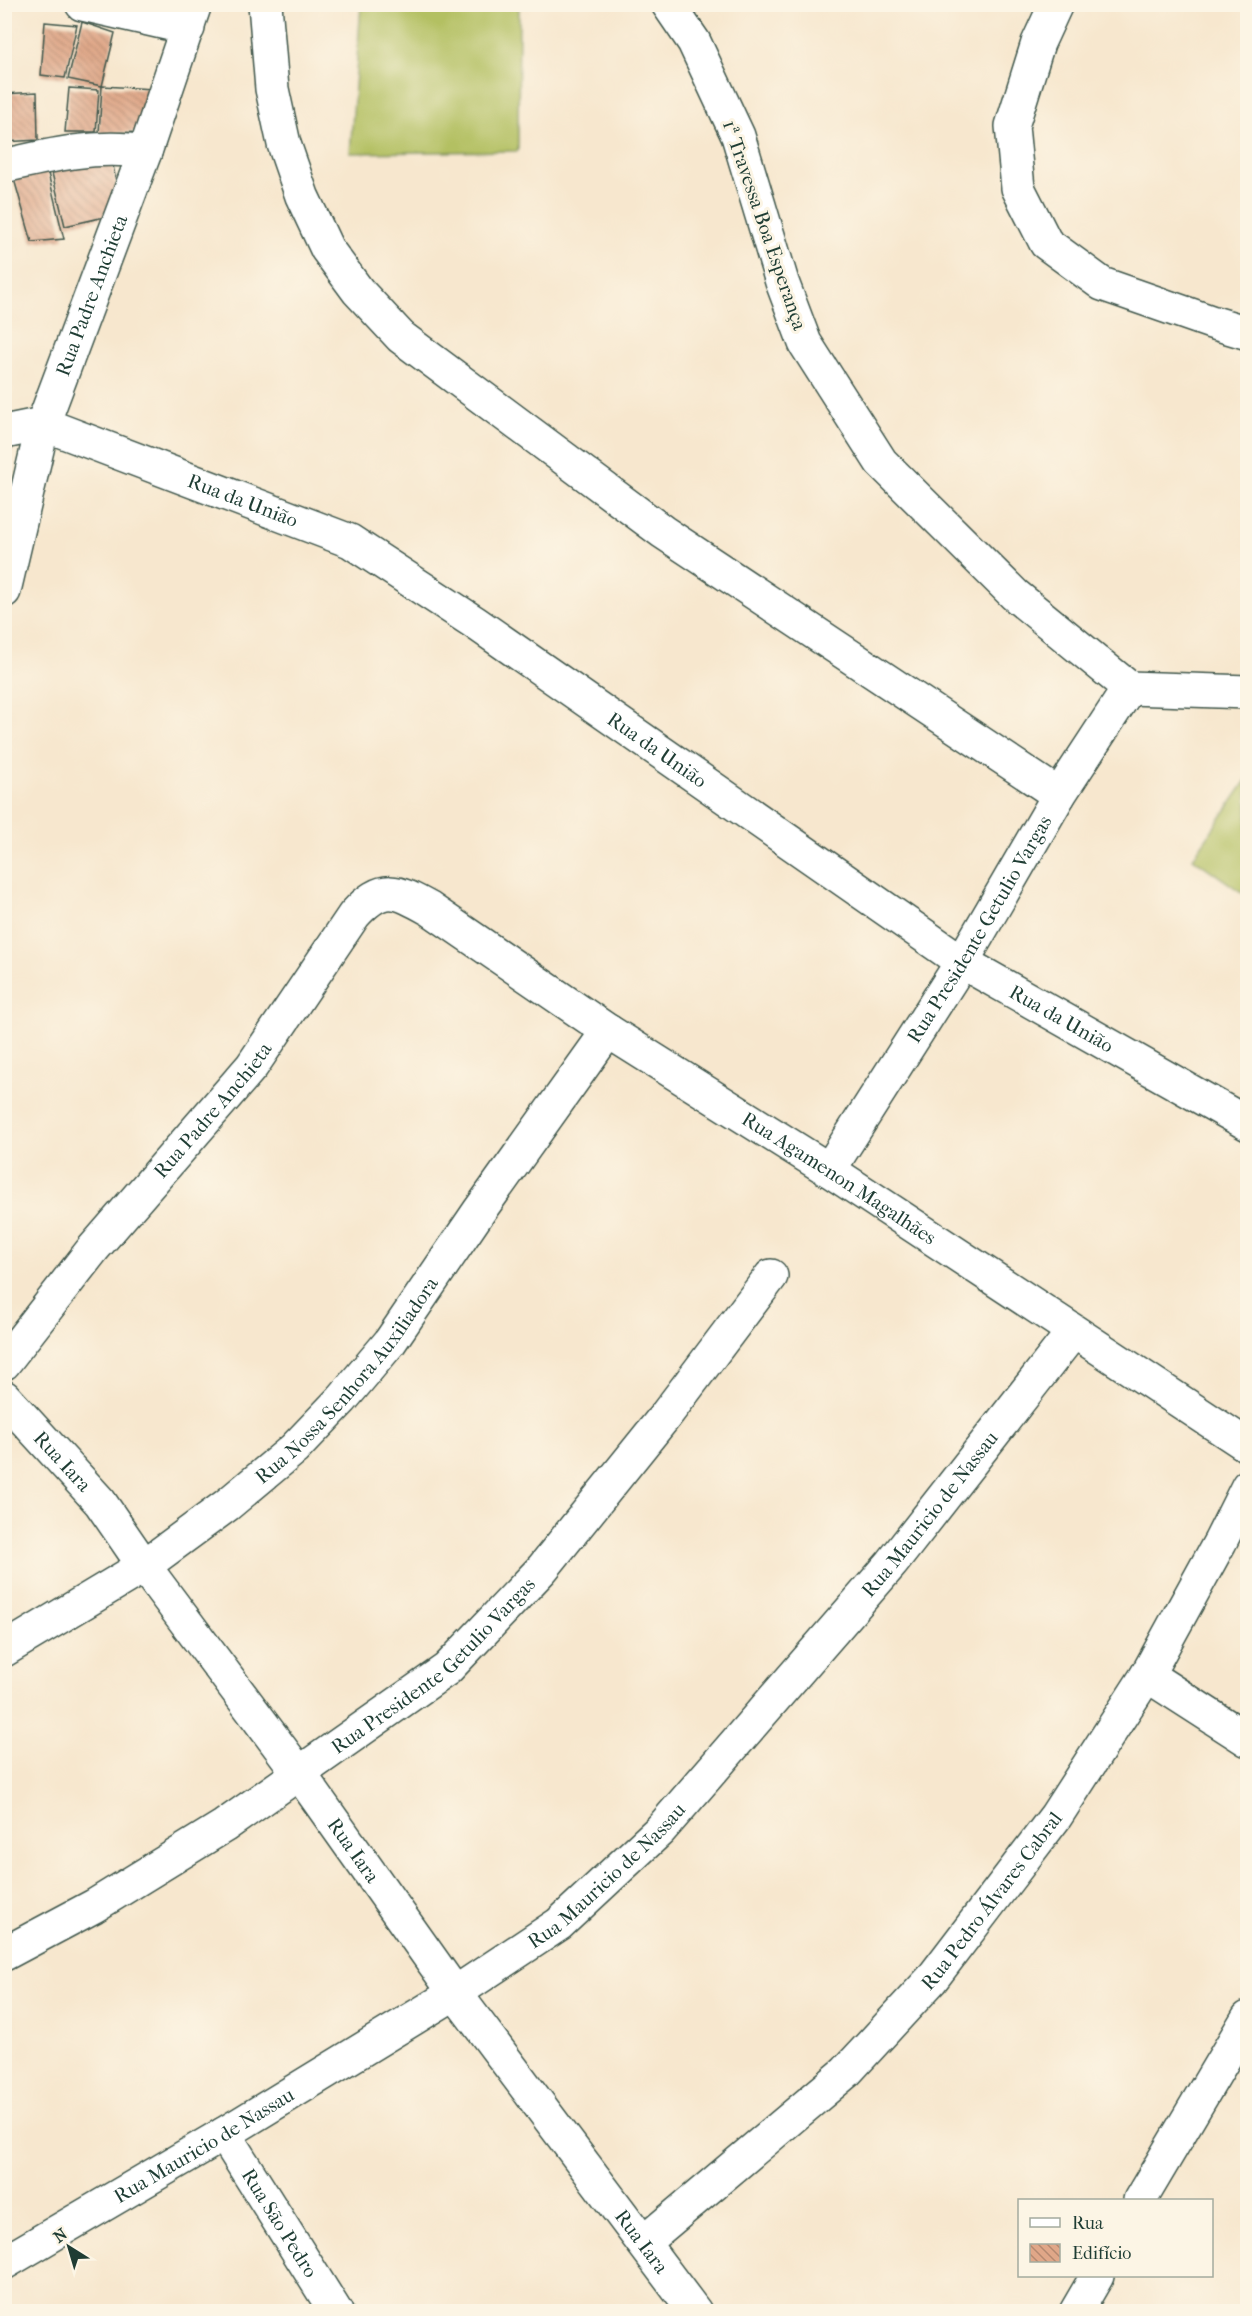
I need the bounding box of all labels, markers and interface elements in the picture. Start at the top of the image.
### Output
street label: 1ª Travessa Boa Esperança [718,117,812,334]
street label: Rua Padre Anchieta [51,211,133,379]
street label: Rua da União [184,469,301,532]
street label: Rua da União [603,707,711,793]
street label: Rua Presidente Getulio Vargas [902,811,1057,1047]
street label: Rua da União [1005,980,1118,1058]
street label: Rua Padre Anchieta [149,1038,277,1183]
street label: Rua Agamenon Magalhães [738,1107,940,1249]
street label: Rua Nossa Senhora Auxiliadora [251,1272,443,1488]
street label: Rua Mauricio de Nassau [857,1426,1003,1602]
street label: Rua Iara [29,1427,96,1497]
street label: Rua Presidente Getulio Vargas [327,1573,540,1759]
street label: Rua Mauricio de Nassau [524,1798,691,1954]
street label: Rua Pedro Álvares Cabral [917,1807,1067,1995]
street label: Rua Iara [322,1814,384,1888]
street label: Rua Mauricio de Nassau [110,2083,299,2208]
street label: Rua São Pedro [237,2165,322,2282]
legend [1018,2199,1213,2277]
street label: Rua Iara [610,2205,673,2279]
text: Rua [1072,2213,1104,2234]
north arrow [39,2217,99,2277]
text: N [50,2224,72,2247]
text: Edifício [1072,2243,1131,2264]

